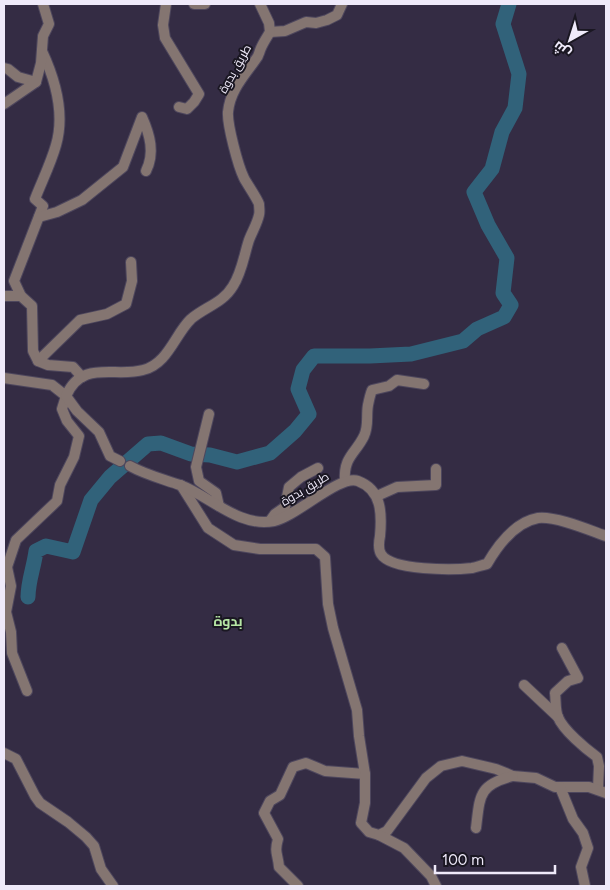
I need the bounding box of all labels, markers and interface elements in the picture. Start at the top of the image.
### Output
north arrow [545,15,595,65]
text: ش [550,37,574,62]
street label: طريق بدوة [216,42,254,96]
street label: طريق بدوة [278,469,332,509]
district label: بدوة [213,613,243,630]
scale bar [435,842,555,874]
text: 100 m [442,851,484,869]

